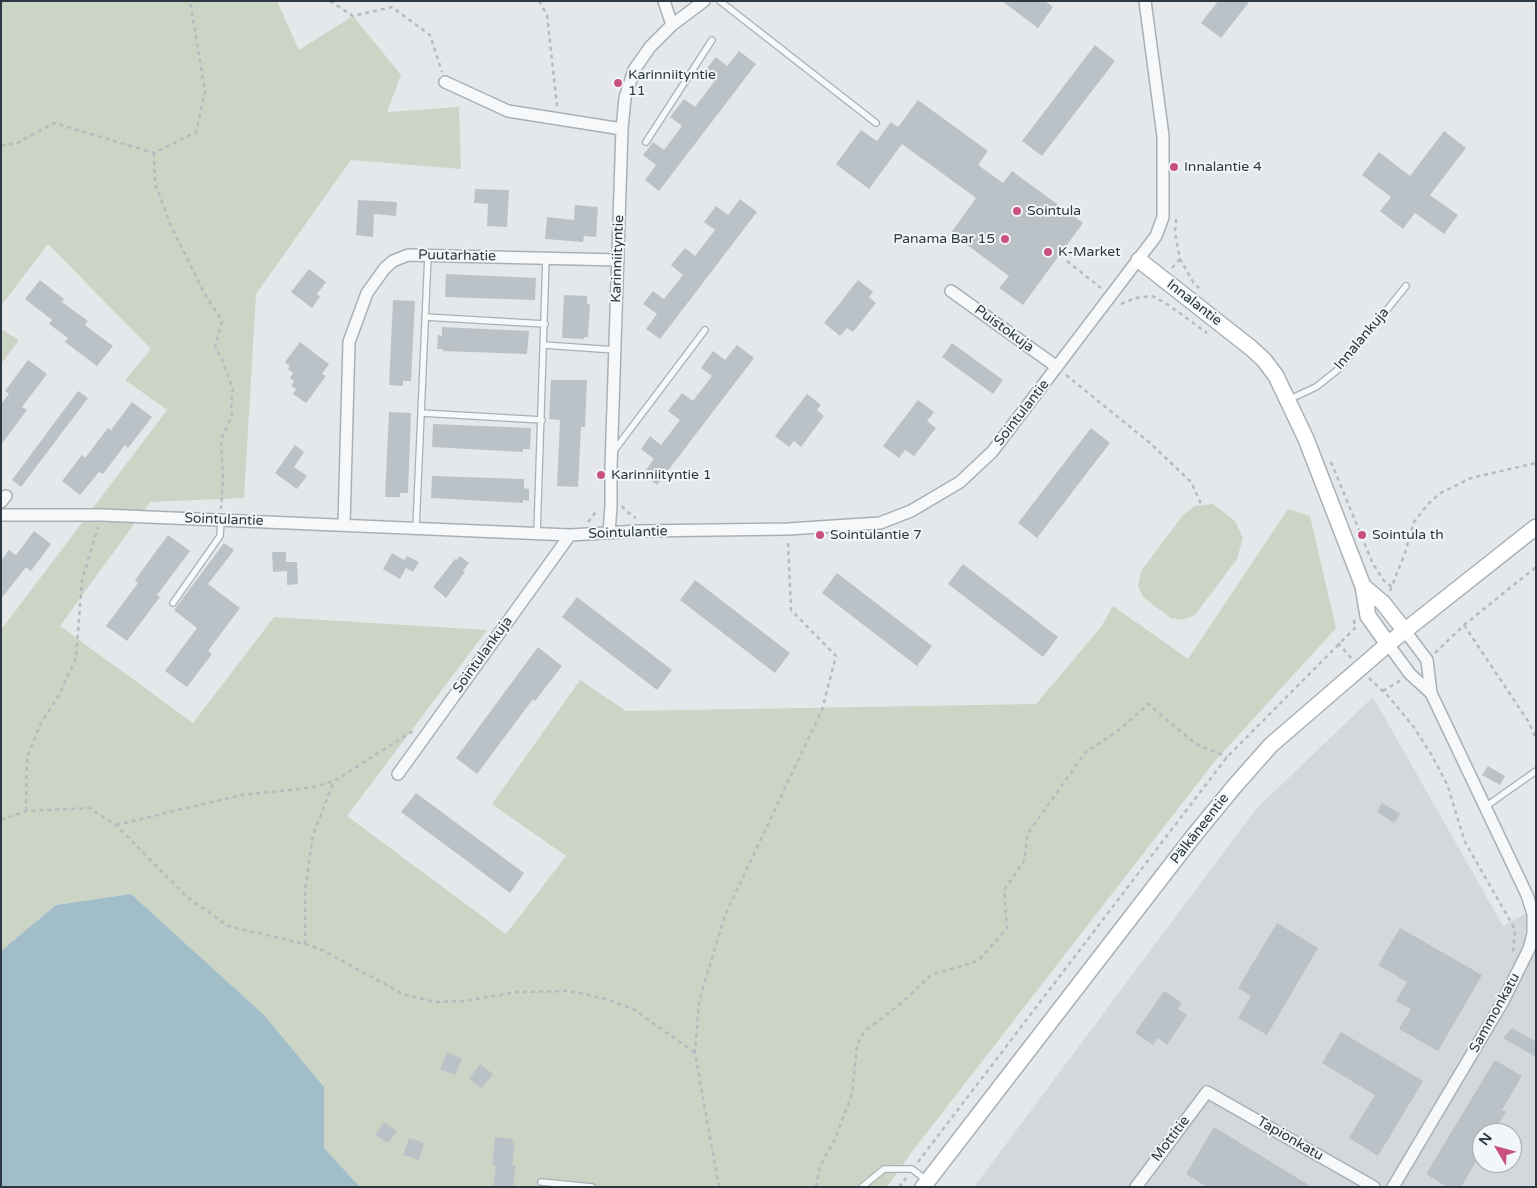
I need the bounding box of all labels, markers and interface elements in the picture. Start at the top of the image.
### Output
place label: Karinniityntie 11 [628,67,716,100]
marker: Karinniityntie 11 [612,77,624,89]
place label: Innalantie 4 [1184,159,1262,175]
marker: Innalantie 4 [1168,161,1180,173]
place label: Sointula [1027,203,1081,219]
marker: Sointula [1011,205,1023,217]
street label: Karinniityntie [608,215,628,303]
place label: Panama Bar 15 [893,231,995,247]
marker: Panama Bar 15 [999,233,1011,245]
place label: K-Market [1058,244,1121,260]
marker: K-Market [1042,246,1054,258]
street label: Puutarhatie [418,247,496,265]
street label: Innalantie [1163,276,1225,330]
street label: Puistokuja [971,302,1037,356]
street label: Innalankuja [1331,304,1393,374]
street label: Sointulantie [991,377,1053,449]
place label: Karinniityntie 1 [611,467,711,483]
marker: Karinniityntie 1 [595,469,607,481]
street label: Sointulantie [184,510,264,530]
street label: Sointulantie [588,523,668,543]
place label: Sointulantie 7 [830,527,922,543]
place label: Sointula th [1372,527,1444,543]
marker: Sointulantie 7 [814,529,826,541]
marker: Sointula th [1356,529,1368,541]
street label: Sointulankuja [450,614,516,696]
street label: Pälkäneentie [1167,790,1233,868]
street label: Sammonkatu [1466,970,1524,1056]
street label: Mottitie [1148,1113,1194,1165]
street label: Tapionkatu [1254,1113,1326,1165]
north arrow [1472,1123,1522,1173]
text: N [1475,1130,1496,1149]

